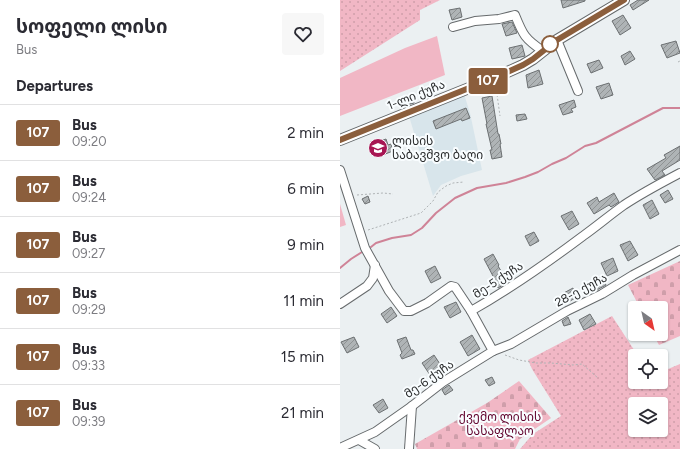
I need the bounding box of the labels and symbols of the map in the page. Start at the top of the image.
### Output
unlabelled marker [541,35,559,53]
line badge: 107 [465,68,511,94]
street label: 1-ლი ქუჩა [385,77,447,114]
place label: ლისის საბავშვო ბაღი [392,134,483,163]
school or university icon: ლისის საბავშვო ბაღი [367,137,389,159]
street label: მე-5 ქუჩა [470,259,526,301]
street label: 28-ე ქუჩა [552,270,610,310]
north arrow [628,301,668,341]
street label: მე-6 ქუჩა [402,357,456,401]
park label: ქვემო ლისის სასაფლაო [459,410,541,439]

